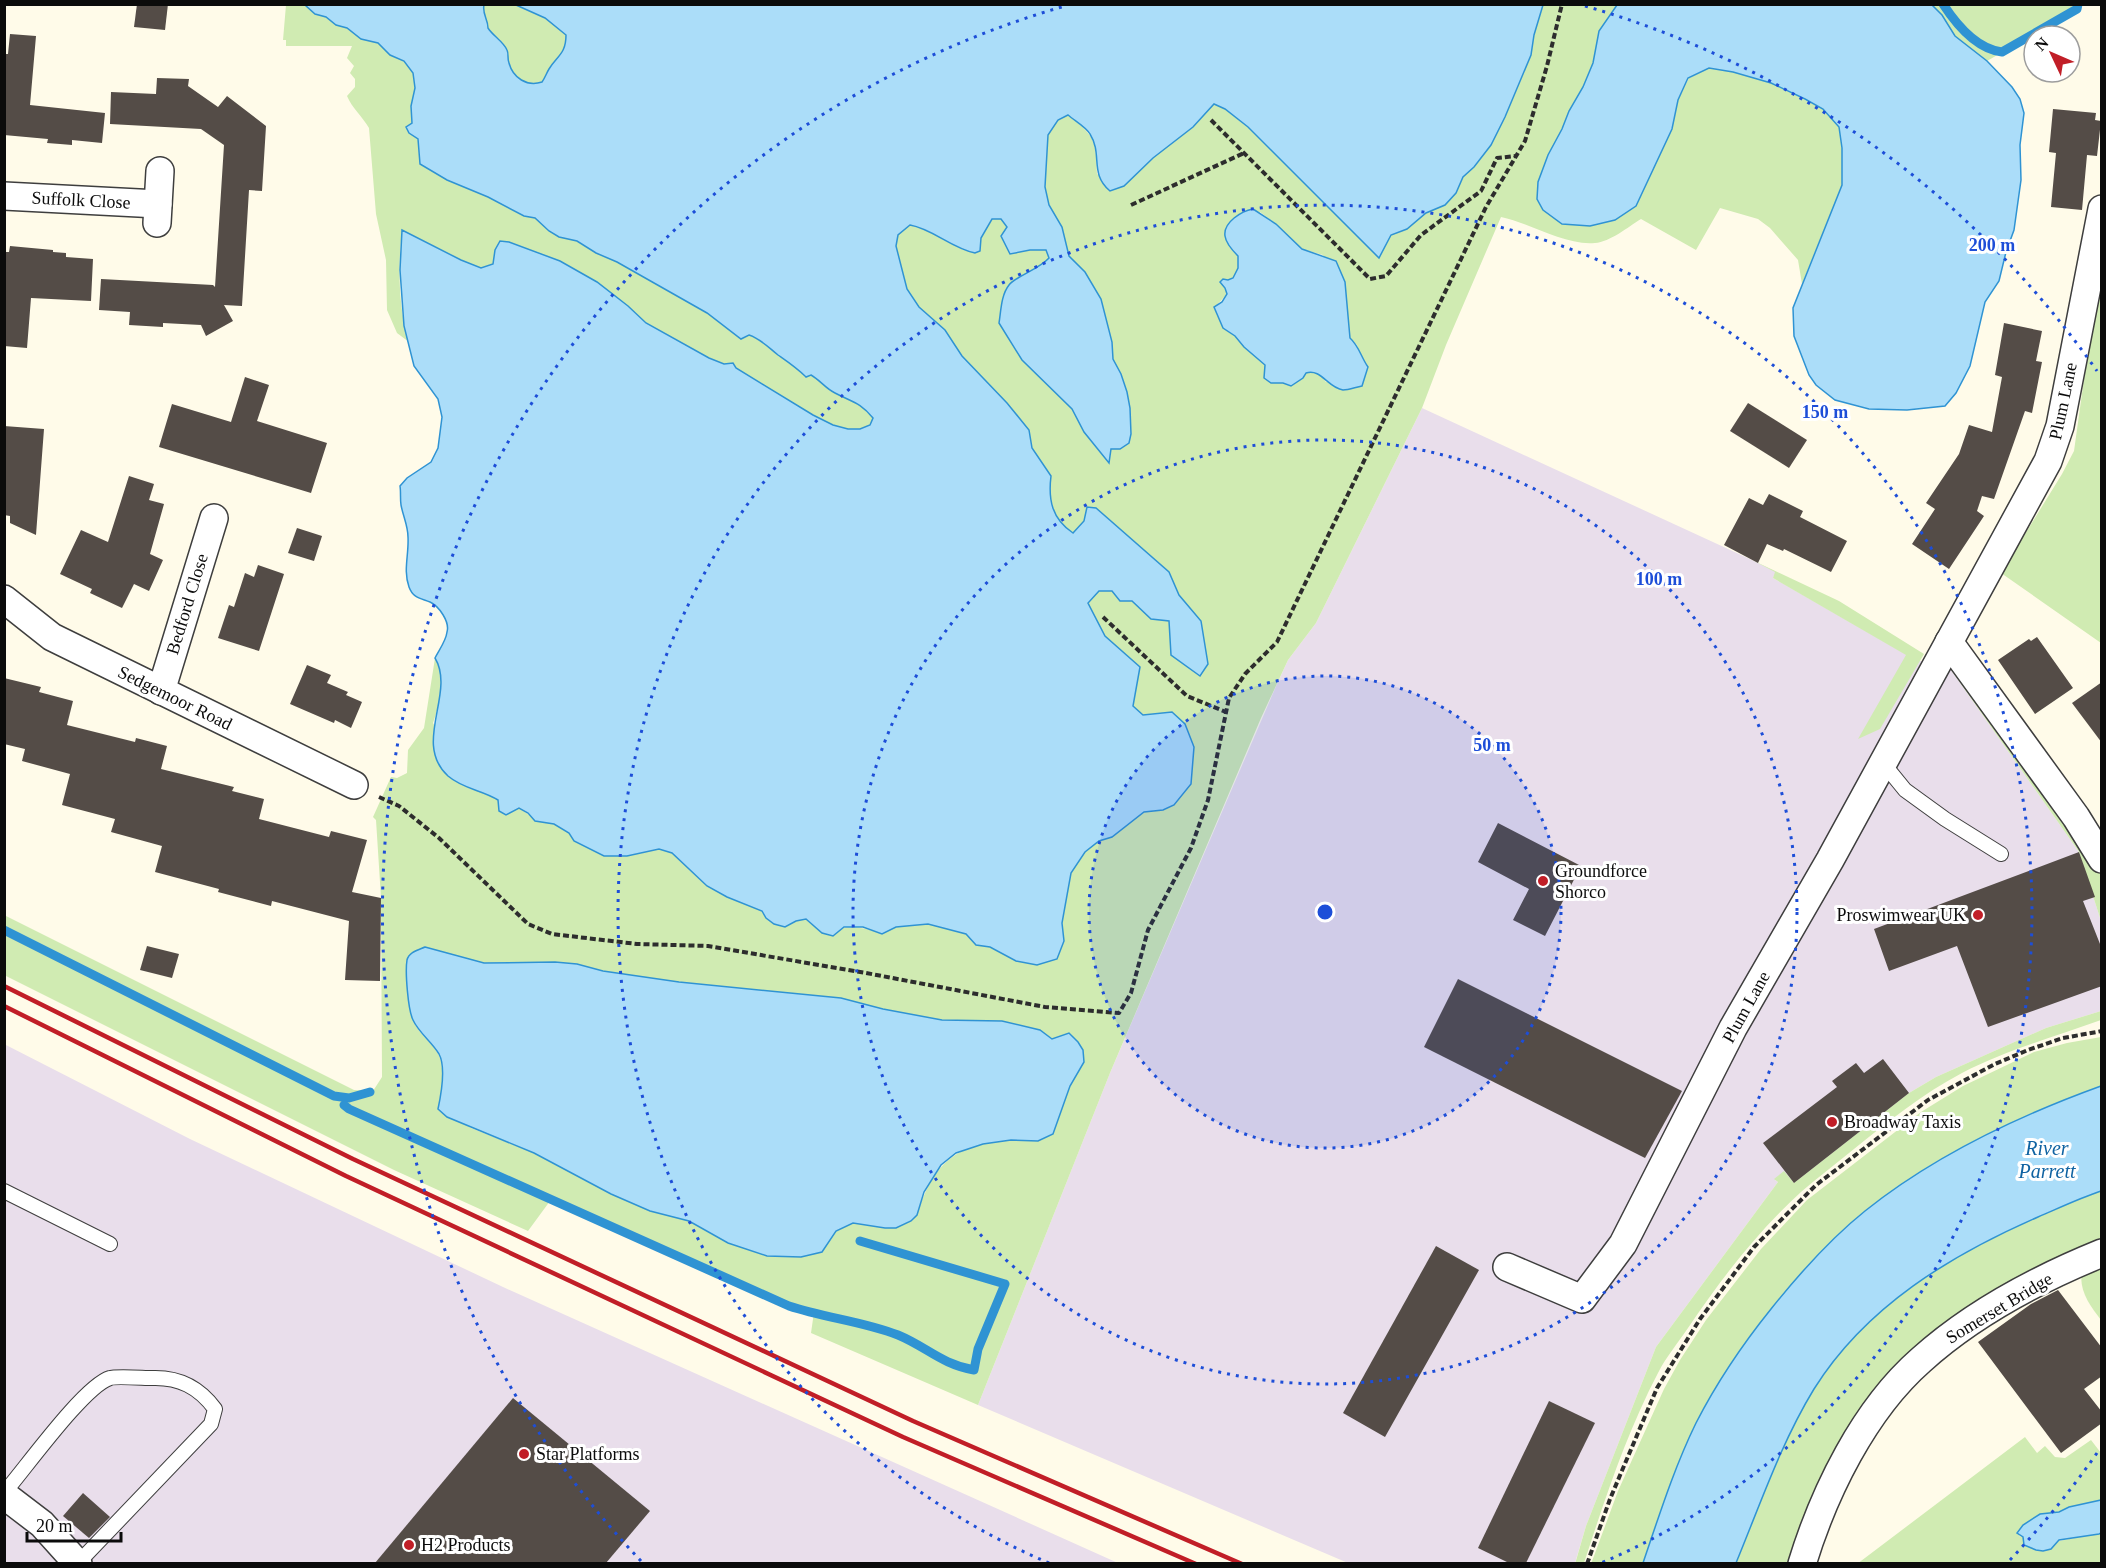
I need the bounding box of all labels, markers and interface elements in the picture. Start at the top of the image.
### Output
north arrow [2022,24,2082,84]
text: N [2031,34,2052,54]
street label: Suffolk Close [31,187,131,213]
text: 200 m [1969,235,2015,255]
street label: Plum Lane [2045,361,2081,441]
text: 150 m [1802,402,1848,422]
street label: Bedford Close [162,551,212,657]
text: 100 m [1636,569,1682,589]
street label: Sedgemoor Road [115,662,235,734]
text: 50 m [1473,735,1511,755]
place label: Groundforce Shorco [1555,861,1647,902]
marker: Groundforce Shorco [1536,874,1550,888]
centre of rings [1315,902,1335,922]
place label: Proswimwear UK [1837,905,1966,925]
marker: Proswimwear UK [1971,908,1985,922]
street label: Plum Lane [1718,968,1774,1046]
place label: Broadway Taxis [1844,1112,1961,1132]
marker: Broadway Taxis [1825,1115,1839,1129]
water label: River Parrett [2017,1137,2076,1182]
street label: Somerset Bridge [1942,1268,2056,1348]
place label: Star Platforms [536,1444,640,1464]
marker: Star Platforms [517,1447,531,1461]
scale bar [27,1505,122,1543]
text: 20 m [36,1516,73,1536]
place label: H2 Products [421,1535,511,1555]
marker: H2 Products [402,1538,416,1552]

